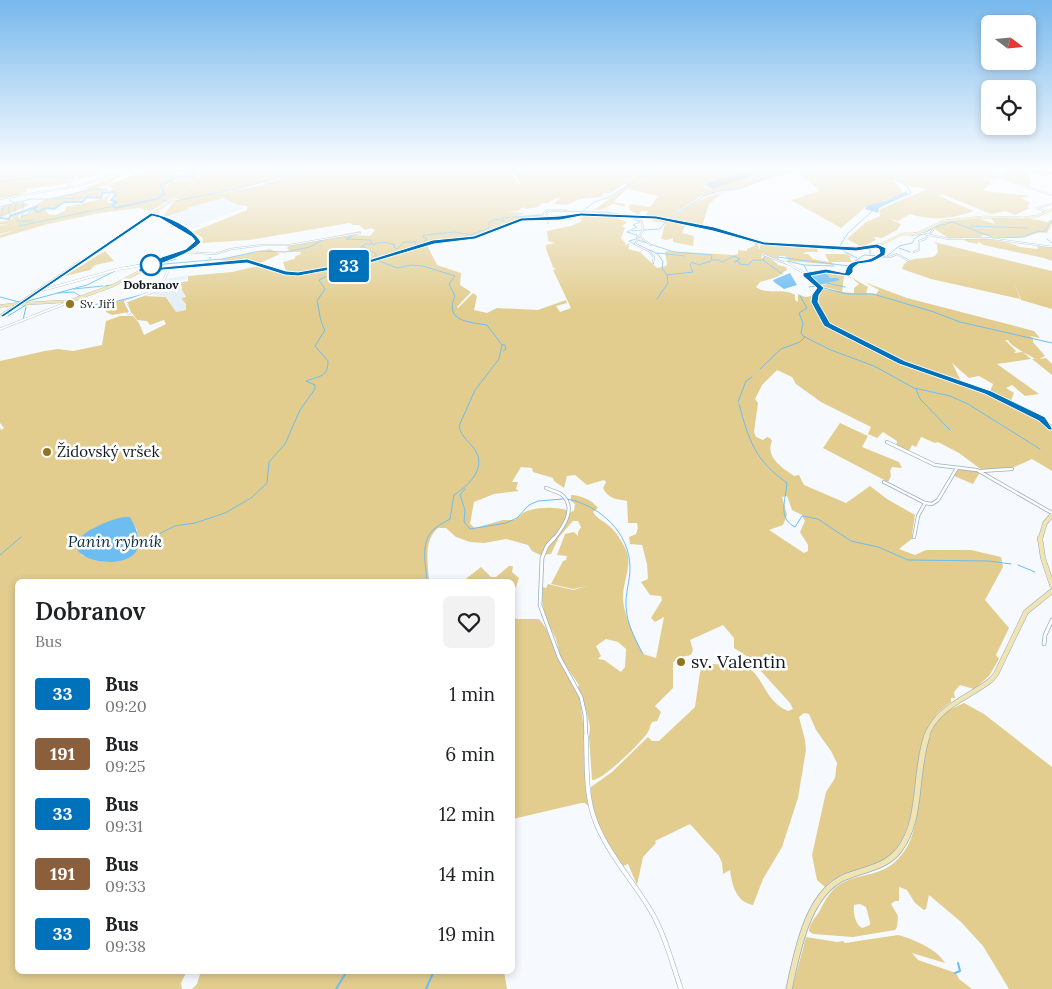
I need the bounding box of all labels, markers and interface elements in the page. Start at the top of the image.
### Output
north arrow [981,15,1036,70]
map controls [981,15,1036,135]
button: locate [981,80,1036,135]
line badge: 33 [326,250,372,282]
marker: Dobranov [140,254,162,276]
text: 33 [339,254,359,277]
place label: Dobranov [123,277,179,292]
place label: Sv. Jiří [80,296,115,311]
marker: Sv. Jiří [64,298,76,310]
place label: Židovský vršek [57,442,160,461]
marker: Židovský vršek [41,446,53,458]
water label: Panin rybník [68,531,162,551]
text: Dobranov [35,596,145,627]
button: heart [443,596,495,648]
text: Bus [35,631,62,651]
place label: sv. Valentin [691,650,786,673]
marker: sv. Valentin [675,656,687,668]
text: Bus [105,672,138,696]
text: 33 [52,682,73,705]
text: 1 min [449,682,495,706]
text: 09:20 [105,696,147,716]
text: Bus [105,732,138,756]
text: 191 [50,742,75,765]
text: 6 min [445,742,495,766]
text: 09:25 [105,756,146,776]
text: Bus [105,792,138,816]
text: 33 [52,802,73,825]
text: 12 min [439,802,495,826]
text: 09:31 [105,816,143,836]
text: Bus [105,852,138,876]
text: 191 [50,862,75,885]
text: 14 min [439,862,495,886]
text: 09:33 [105,876,146,896]
text: Bus [105,912,138,936]
text: 33 [52,922,73,945]
text: 19 min [438,922,495,946]
text: 09:38 [105,936,146,956]

